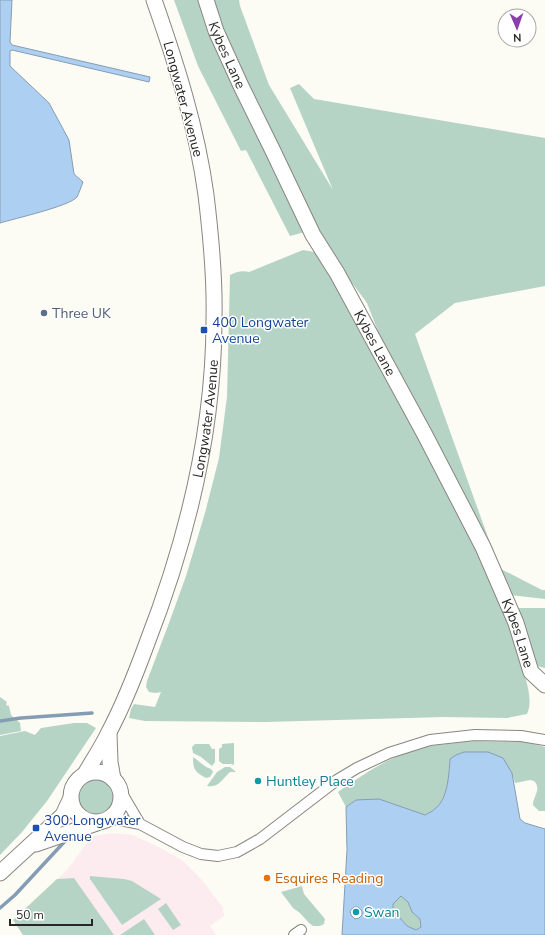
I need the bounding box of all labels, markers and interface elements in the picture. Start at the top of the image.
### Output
north arrow [497,8,537,48]
street label: Kybes Lane [204,19,250,92]
text: N [513,30,522,45]
street label: Longwater Avenue [158,39,208,159]
place label: Three UK [52,304,111,323]
street label: Kybes Lane [349,307,401,379]
marker: Three UK [39,308,49,318]
place label: 400 Longwater Avenue [212,313,309,348]
marker: 400 Longwater Avenue [199,325,209,335]
street label: Longwater Avenue [188,359,222,479]
street label: Kybes Lane [497,596,539,670]
place label: Huntley Place [266,772,354,791]
marker: Huntley Place [253,776,263,786]
place label: 300 Longwater Avenue [44,811,141,846]
marker: 300 Longwater Avenue [31,823,41,833]
place label: Esquires Reading [275,869,383,888]
marker: Esquires Reading [262,873,272,883]
scale bar [10,901,92,927]
place label: Swan [364,903,400,922]
text: 50 m [16,907,44,923]
marker: Swan [351,907,361,917]

